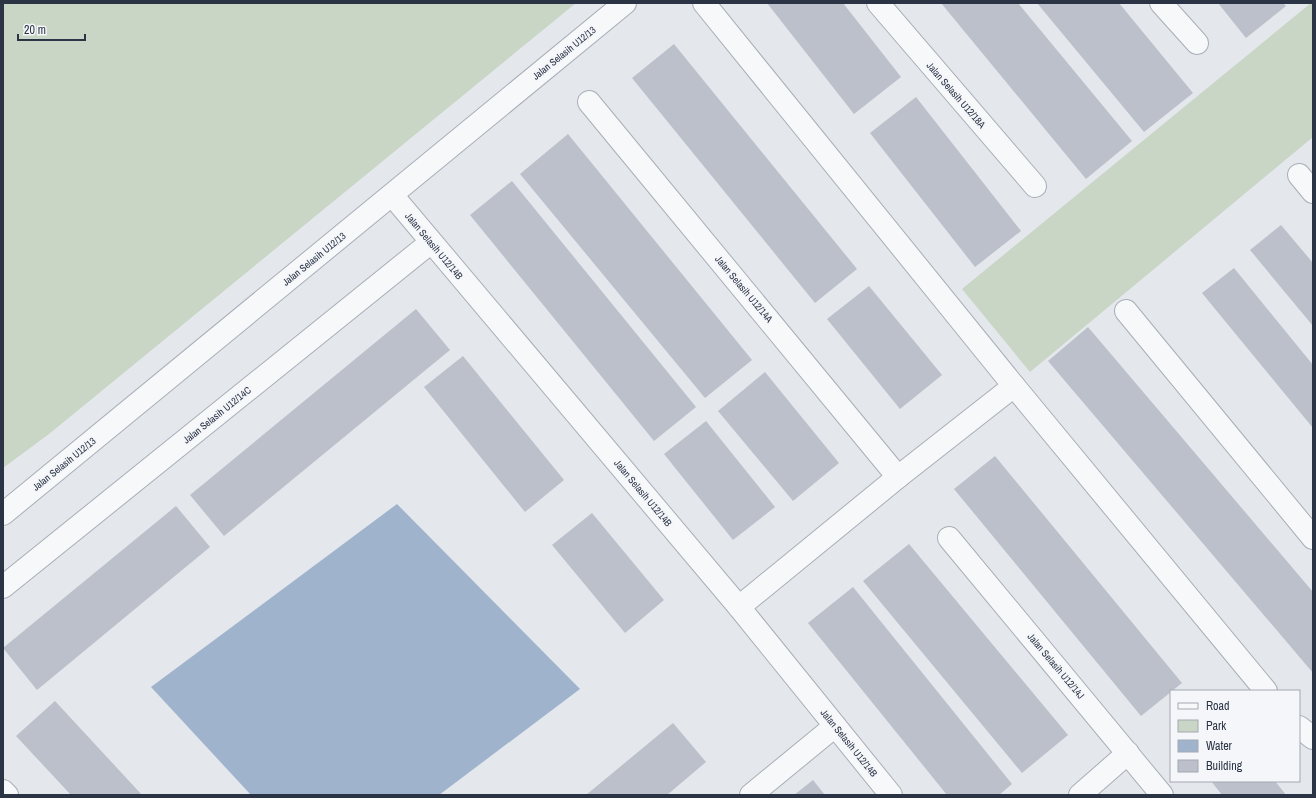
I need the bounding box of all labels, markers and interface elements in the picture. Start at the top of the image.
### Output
scale bar [18,16,85,42]
text: 20 m [24,22,46,38]
street label: Jalan Selasih U12/13 [530,23,599,83]
street label: Jalan Selasih U12/18A [924,59,989,131]
street label: Jalan Selasih U12/14B [402,210,466,283]
street label: Jalan Selasih U12/13 [280,229,349,289]
street label: Jalan Selasih U12/14A [712,253,776,326]
street label: Jalan Selasih U12/14C [180,384,254,446]
street label: Jalan Selasih U12/13 [30,434,99,494]
street label: Jalan Selasih U12/14B [611,457,675,530]
street label: Jalan Selasih U12/14J [1025,630,1087,702]
legend [1170,690,1300,782]
text: Road [1206,698,1230,714]
street label: Jalan Selasih U12/14B [818,706,881,780]
text: Park [1206,718,1226,734]
text: Water [1206,738,1233,754]
text: Building [1206,758,1243,774]

